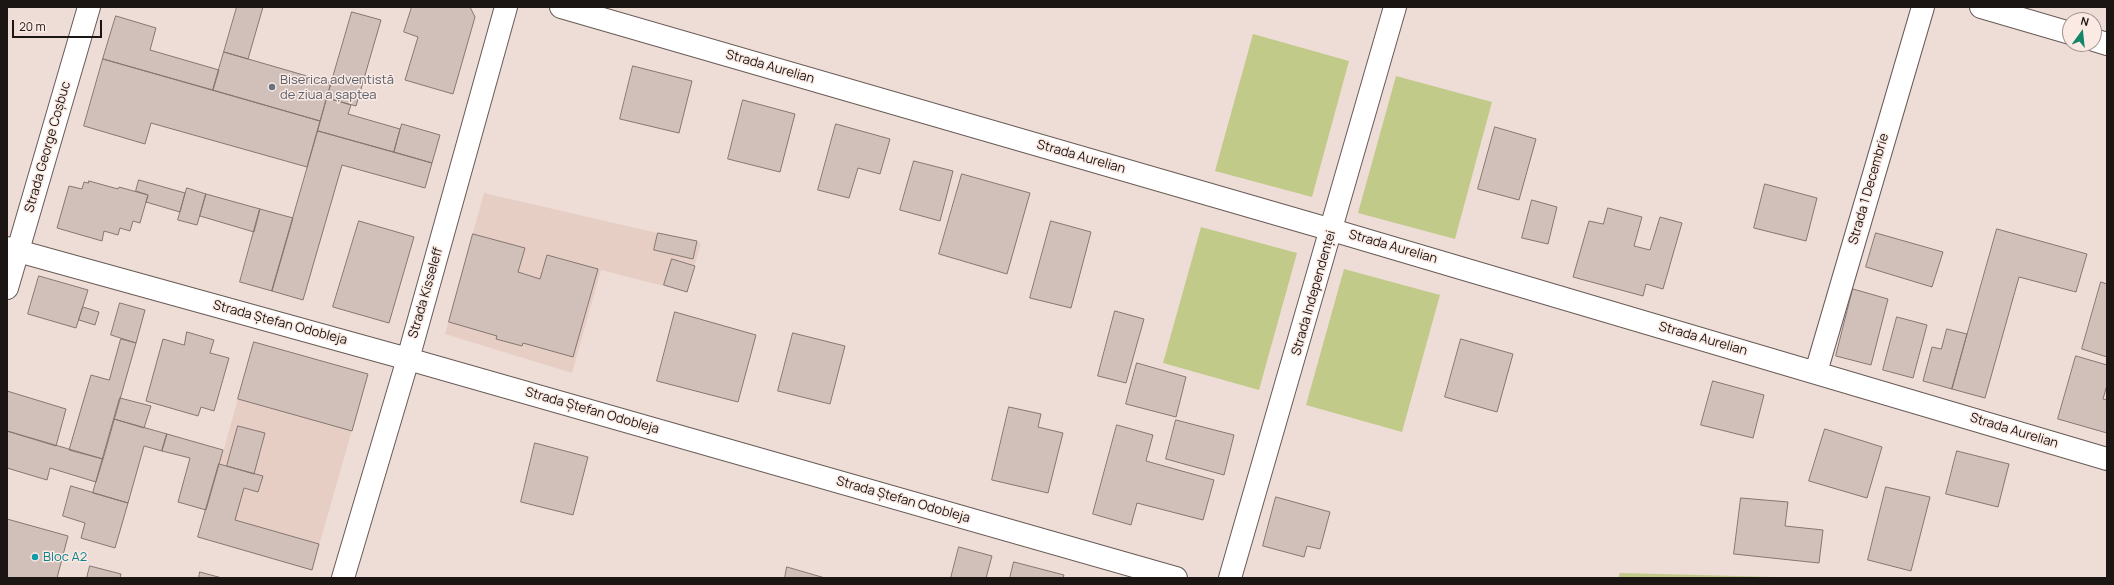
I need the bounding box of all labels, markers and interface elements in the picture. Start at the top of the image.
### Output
scale bar [14,12,104,38]
north arrow [2062,12,2102,52]
text: N [2079,13,2091,29]
text: 20 m [19,18,46,35]
street label: Strada Aurelian [724,47,816,87]
place label: Biserica adventistă de ziua a șaptea [280,72,394,103]
street label: Strada George Coșbuc [22,80,74,214]
marker: Biserica adventistă de ziua a șaptea [267,82,277,92]
street label: Strada 1 Decembrie [1846,132,1892,246]
street label: Strada Aurelian [1035,137,1127,177]
street label: Strada Aurelian [1347,227,1439,267]
street label: Strada Independenței [1289,229,1339,357]
street label: Strada Kisseleff [406,246,446,340]
street label: Strada Ștefan Odobleja [211,298,349,348]
street label: Strada Aurelian [1657,319,1749,359]
street label: Strada Ștefan Odobleja [523,384,661,438]
street label: Strada Aurelian [1968,410,2060,452]
street label: Strada Ștefan Odobleja [834,473,972,527]
place label: Bloc A2 [43,549,87,565]
marker: Bloc A2 [30,552,40,562]

